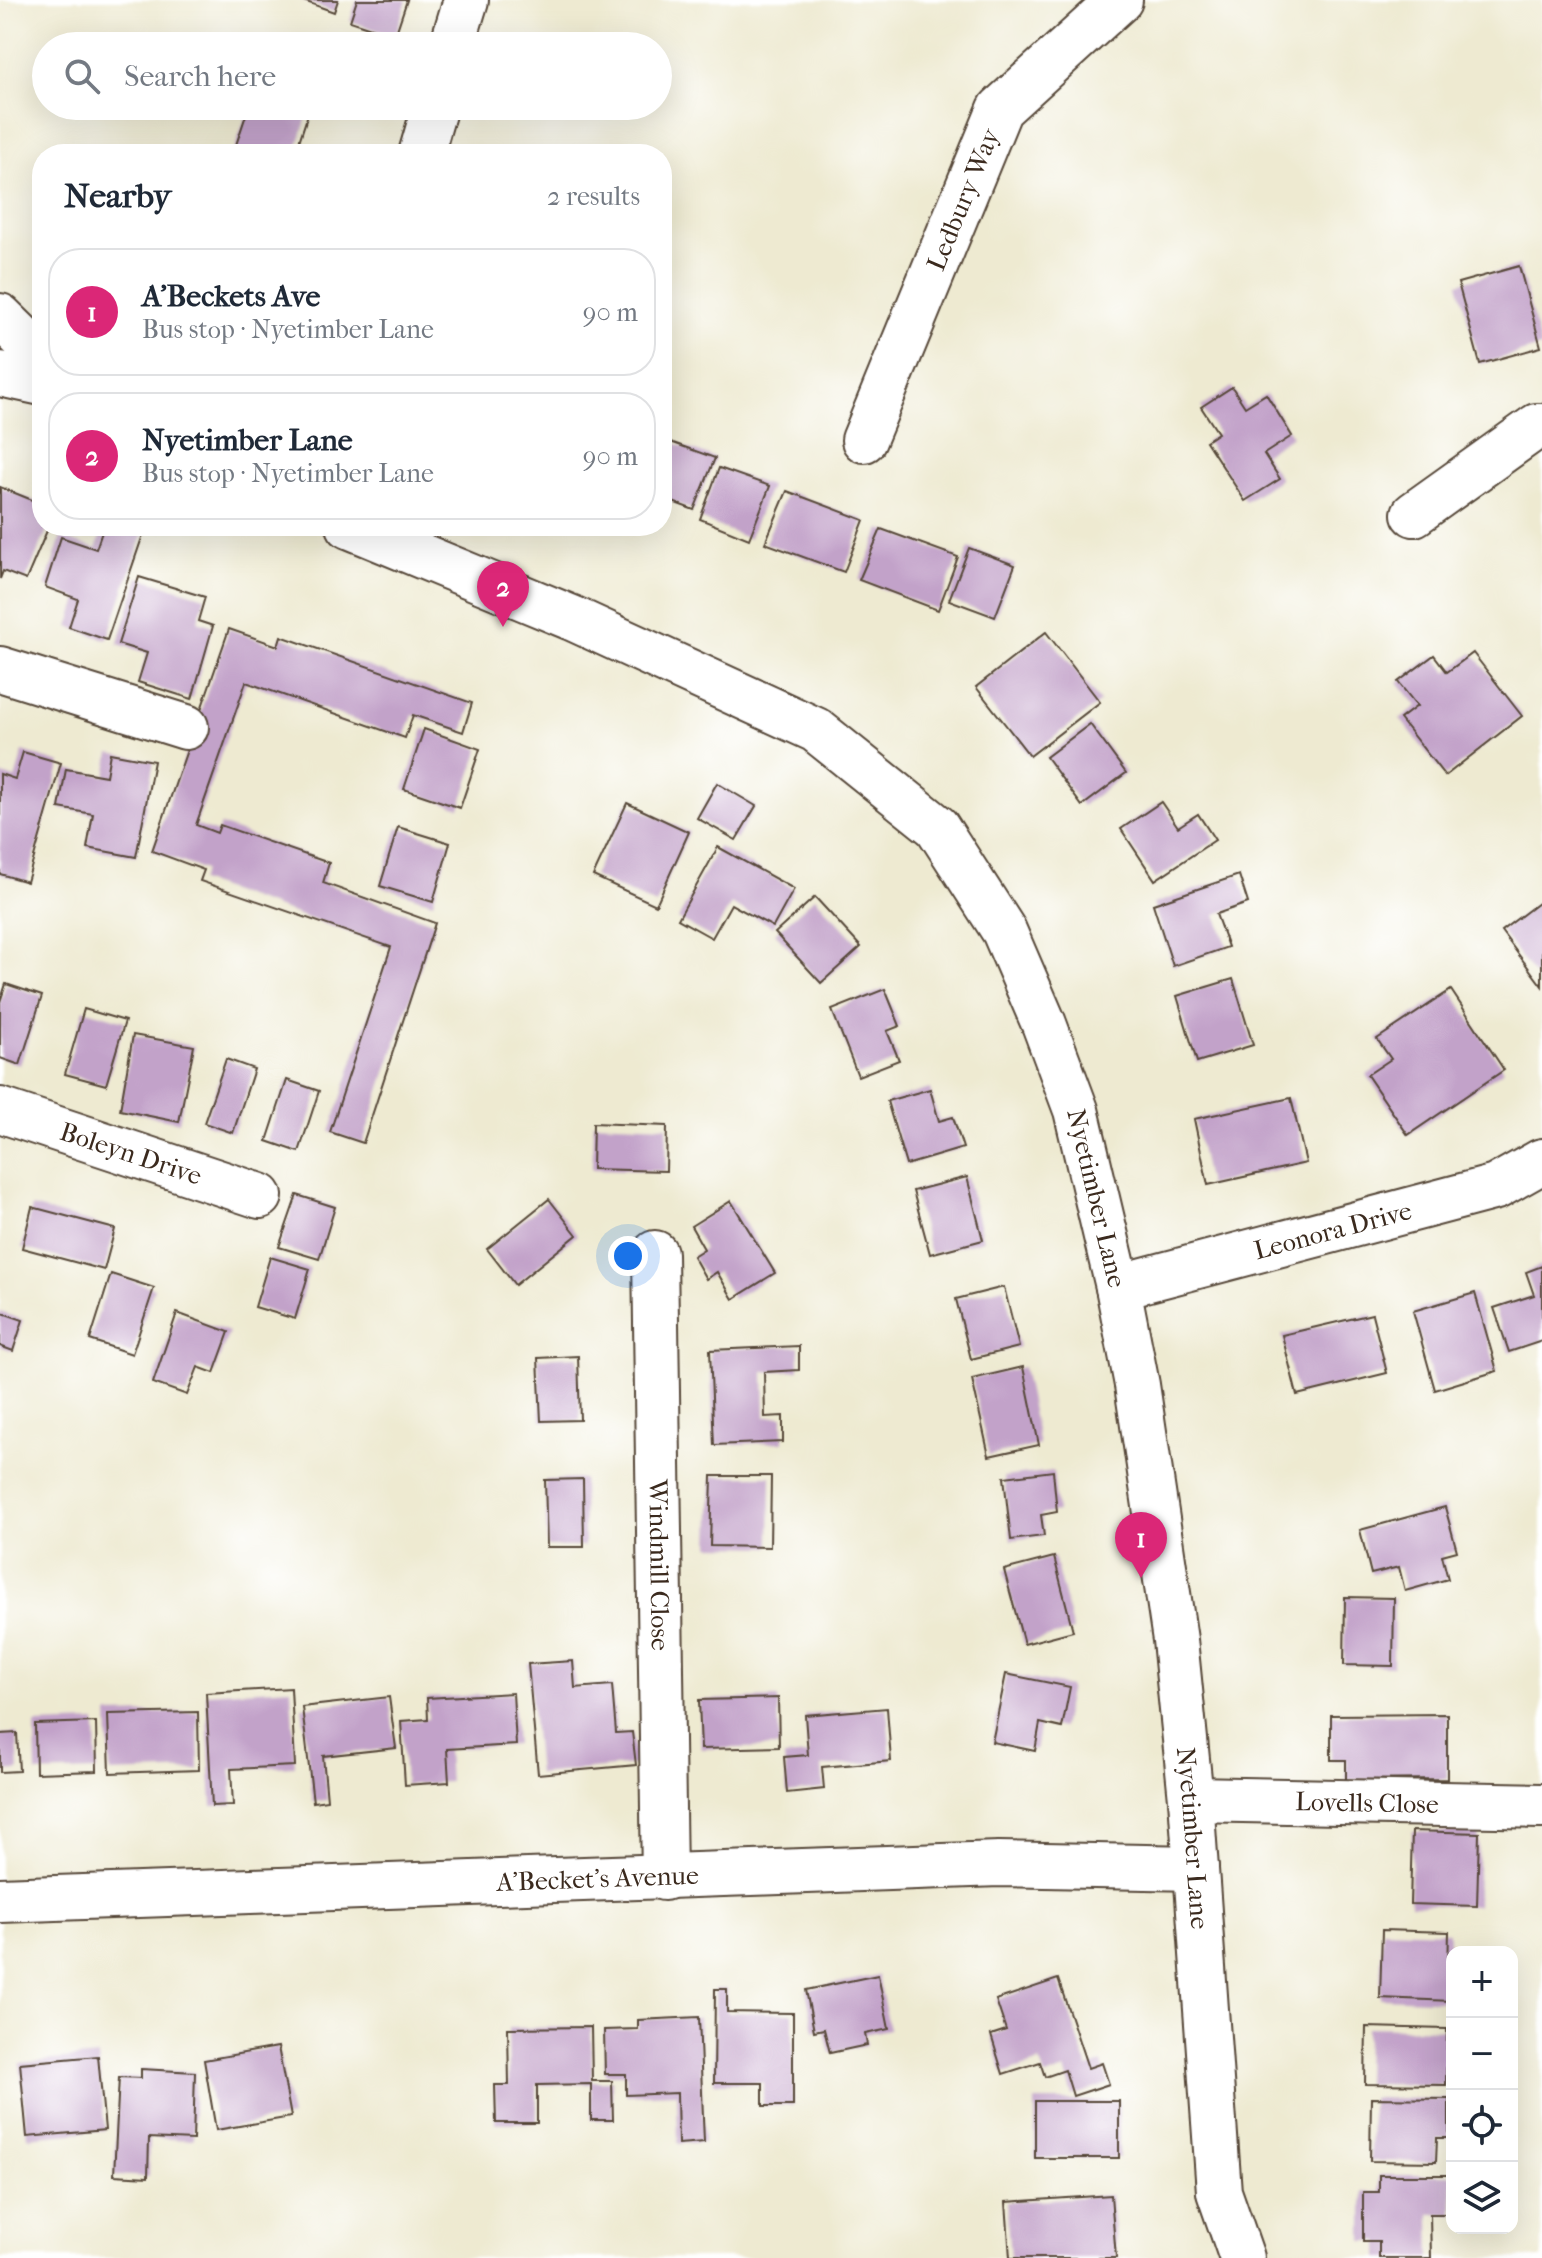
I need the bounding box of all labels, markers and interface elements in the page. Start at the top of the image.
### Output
search box [32,32,672,120]
icon: search [60,54,104,98]
text: Search here [124,59,276,94]
street label: Ledbury Way [920,123,1007,275]
text: Nearby [64,176,171,216]
text: 2 results [547,181,640,212]
text: A'Beckets Ave [142,279,320,314]
text: 1 [87,297,97,328]
text: 90 m [583,297,638,328]
text: Bus stop · Nyetimber Lane [142,314,434,345]
text: Nyetimber Lane [142,423,353,458]
text: 2 [85,441,99,472]
text: 90 m [583,441,638,472]
text: Bus stop · Nyetimber Lane [142,458,434,489]
pin: 2 [477,561,529,627]
street label: Nyetimber Lane [1060,1106,1133,1291]
street label: Boleyn Drive [56,1116,206,1192]
street label: Leonora Drive [1251,1195,1415,1266]
your location [608,1236,648,1276]
street label: Windmill Close [642,1478,676,1651]
pin: 1 [1115,1512,1167,1578]
street label: Nyetimber Lane [1170,1746,1215,1930]
street label: Lovells Close [1295,1786,1439,1820]
street label: A'Becket's Avenue [495,1860,699,1898]
map controls [1446,1946,1518,2234]
button: + [1446,1946,1518,2018]
button: − [1446,2018,1518,2090]
button: locate [1446,2090,1518,2162]
button: layers [1446,2162,1518,2234]

